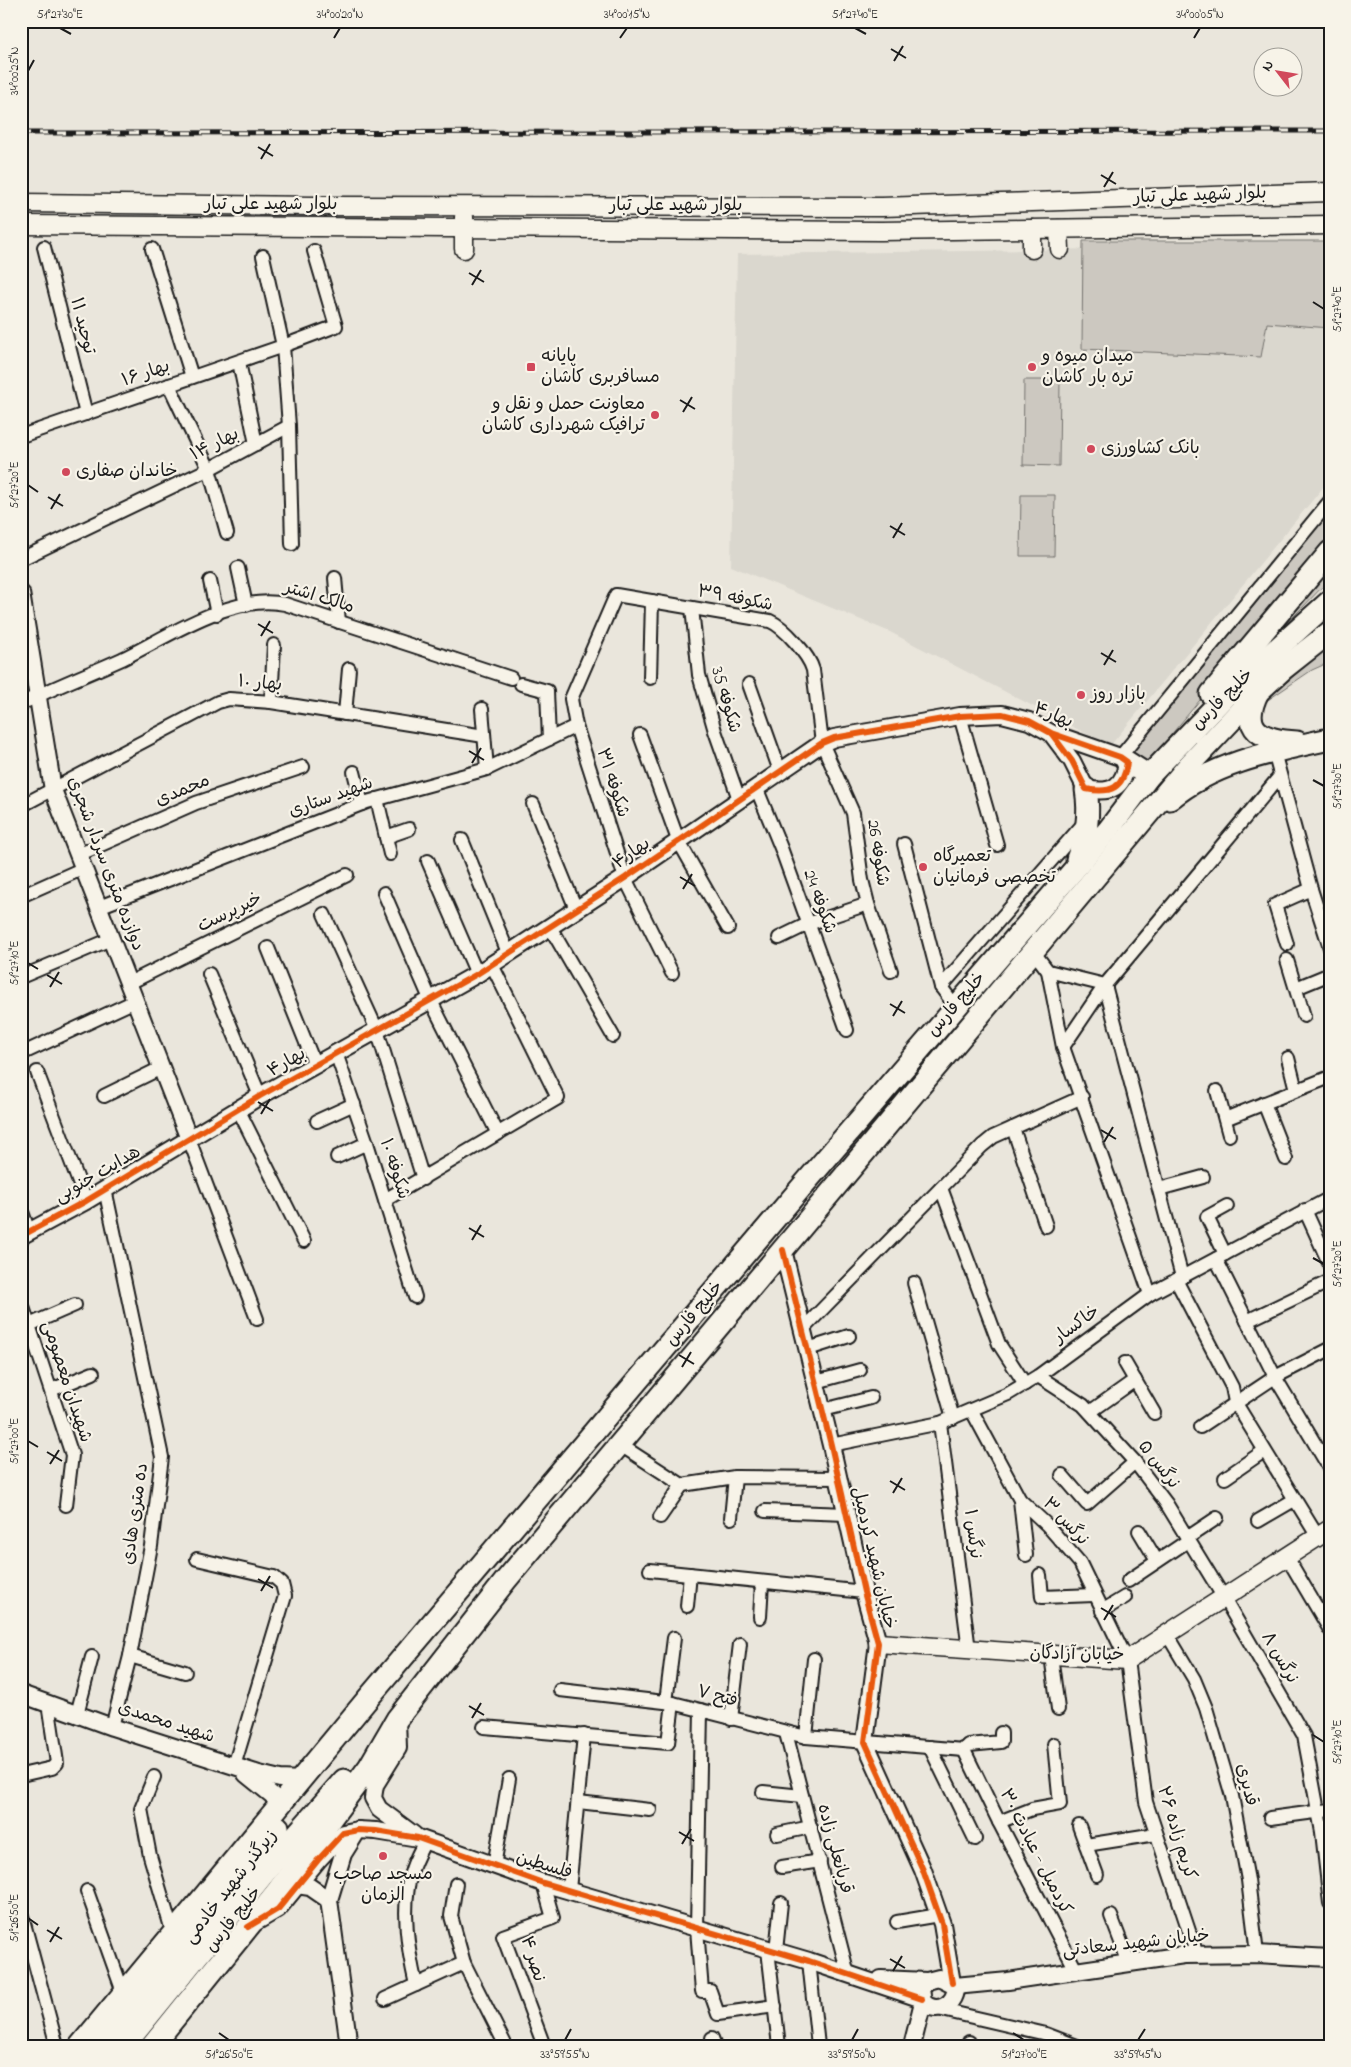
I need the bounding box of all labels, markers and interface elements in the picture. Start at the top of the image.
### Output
text: 51°27'30"E [37,6,83,24]
text: 34°00'20"N [317,6,363,24]
text: 34°00'15"N [604,6,650,24]
text: 51°27'40"E [832,6,878,24]
text: 34°00'05"N [1176,6,1224,24]
text: 34°00'25"N [6,47,24,95]
north arrow [1254,48,1304,98]
text: N [1257,57,1280,76]
street label: بلوار شهید علی تبار [1131,181,1267,211]
street label: بلوار شهید علی تبار [202,192,338,218]
street label: بلوار شهید علی تبار [607,193,743,219]
text: 51°27'40"E [1329,286,1347,332]
street label: توحید ۱۱ [62,295,102,358]
place label: پایانه مسافربری کاشان [541,344,660,391]
place label: میدان میوه و تره بار کاشان [1040,344,1134,391]
street label: بهار ۱۶ [118,354,174,394]
marker: پایانه مسافربری کاشان [525,361,537,373]
marker: میدان میوه و تره بار کاشان [1026,361,1038,373]
place label: معاونت حمل و نقل و ترافیک شهرداری کاشان [482,392,646,439]
marker: معاونت حمل و نقل و ترافیک شهرداری کاشان [649,409,661,421]
street label: بهار ۱۴ [186,422,244,468]
place label: بانک کشاورزی [1101,436,1200,462]
marker: بانک کشاورزی [1085,443,1097,455]
place label: خاندان صفاری [76,459,178,485]
text: 51°27'20"E [6,461,24,509]
marker: خاندان صفاری [60,466,72,478]
street label: مالک اشتر [279,574,357,621]
street label: شکوفه ۳۹ [695,579,775,619]
street label: خلیج فارس [1186,663,1260,737]
street label: شکوفه 35 [703,664,747,736]
street label: بهار ۱۰ [237,669,283,699]
place label: بازار روز [1089,682,1146,708]
marker: بازار روز [1075,689,1087,701]
street label: بهار۴ [1029,696,1077,736]
street label: شکوفه ۳۱ [589,745,635,821]
text: 51°27'30"E [1329,763,1347,809]
street label: محمدی [152,768,214,814]
street label: شهید ستاری [285,771,377,825]
street label: دوازده متری سردار شجری [60,773,150,955]
street label: شکوفه 26 [859,818,895,888]
street label: بهار۴ [608,832,656,876]
place label: تعمیرگاه تخصصی فرمانیان [933,844,1056,891]
marker: تعمیرگاه تخصصی فرمانیان [917,861,929,873]
street label: شکوفه 24 [795,866,843,938]
street label: خیرپرست [193,886,267,940]
text: 51°27'10"E [6,940,24,986]
street label: خلیج فارس [921,967,993,1043]
street label: بهار۴ [263,1042,311,1084]
street label: شکوفه ۱۰ [372,1135,416,1203]
street label: هدایت جنوبی [50,1140,146,1210]
text: 51°27'20"E [1329,1240,1347,1288]
street label: خلیج فارس [660,1276,730,1352]
street label: خاکسار [1047,1299,1105,1352]
street label: شهیدان معصومی [34,1318,98,1446]
text: 51°27'00"E [6,1418,24,1464]
street label: نرگس ۵ [1131,1435,1185,1495]
street label: ده متری هادی [116,1461,156,1567]
street label: خیابان شهید کردمیل [844,1484,902,1632]
street label: نرگس ۳ [1036,1492,1094,1552]
street label: نرگس ۱ [956,1508,988,1560]
street label: نرگس ۸ [1254,1627,1304,1689]
street label: خیابان آزادگان [1029,1641,1125,1669]
street label: فتح ۷ [694,1679,740,1715]
street label: شهید محمدی [114,1695,218,1751]
text: 51°27'10"E [1329,1719,1347,1765]
street label: قدیری [1228,1761,1264,1809]
street label: کریم زاده ۲۶ [1149,1783,1203,1883]
street label: کردمیل - عبادت ۳۰ [992,1784,1078,1920]
street label: قربانعلی زاده [810,1801,858,1897]
street label: زیرگذر شهید خادمی [178,1824,284,1950]
street label: فلسطین [513,1845,575,1887]
marker: مسجد صاحب الزمان [377,1850,389,1862]
place label: مسجد صاحب الزمان [333,1862,433,1909]
street label: خلیج فارس [199,1881,269,1959]
text: 51°26'50"E [6,1894,24,1942]
street label: خیابان شهید سعادتی [1061,1923,1211,1965]
street label: نصر ۴ [513,1933,551,1985]
text: 51°26'50"E [205,2046,253,2064]
text: 33°59'55"N [540,2046,590,2064]
text: 33°59'50"N [828,2046,876,2064]
text: 51°27'00"E [1001,2046,1047,2064]
text: 33°59'45"N [1114,2046,1162,2064]

